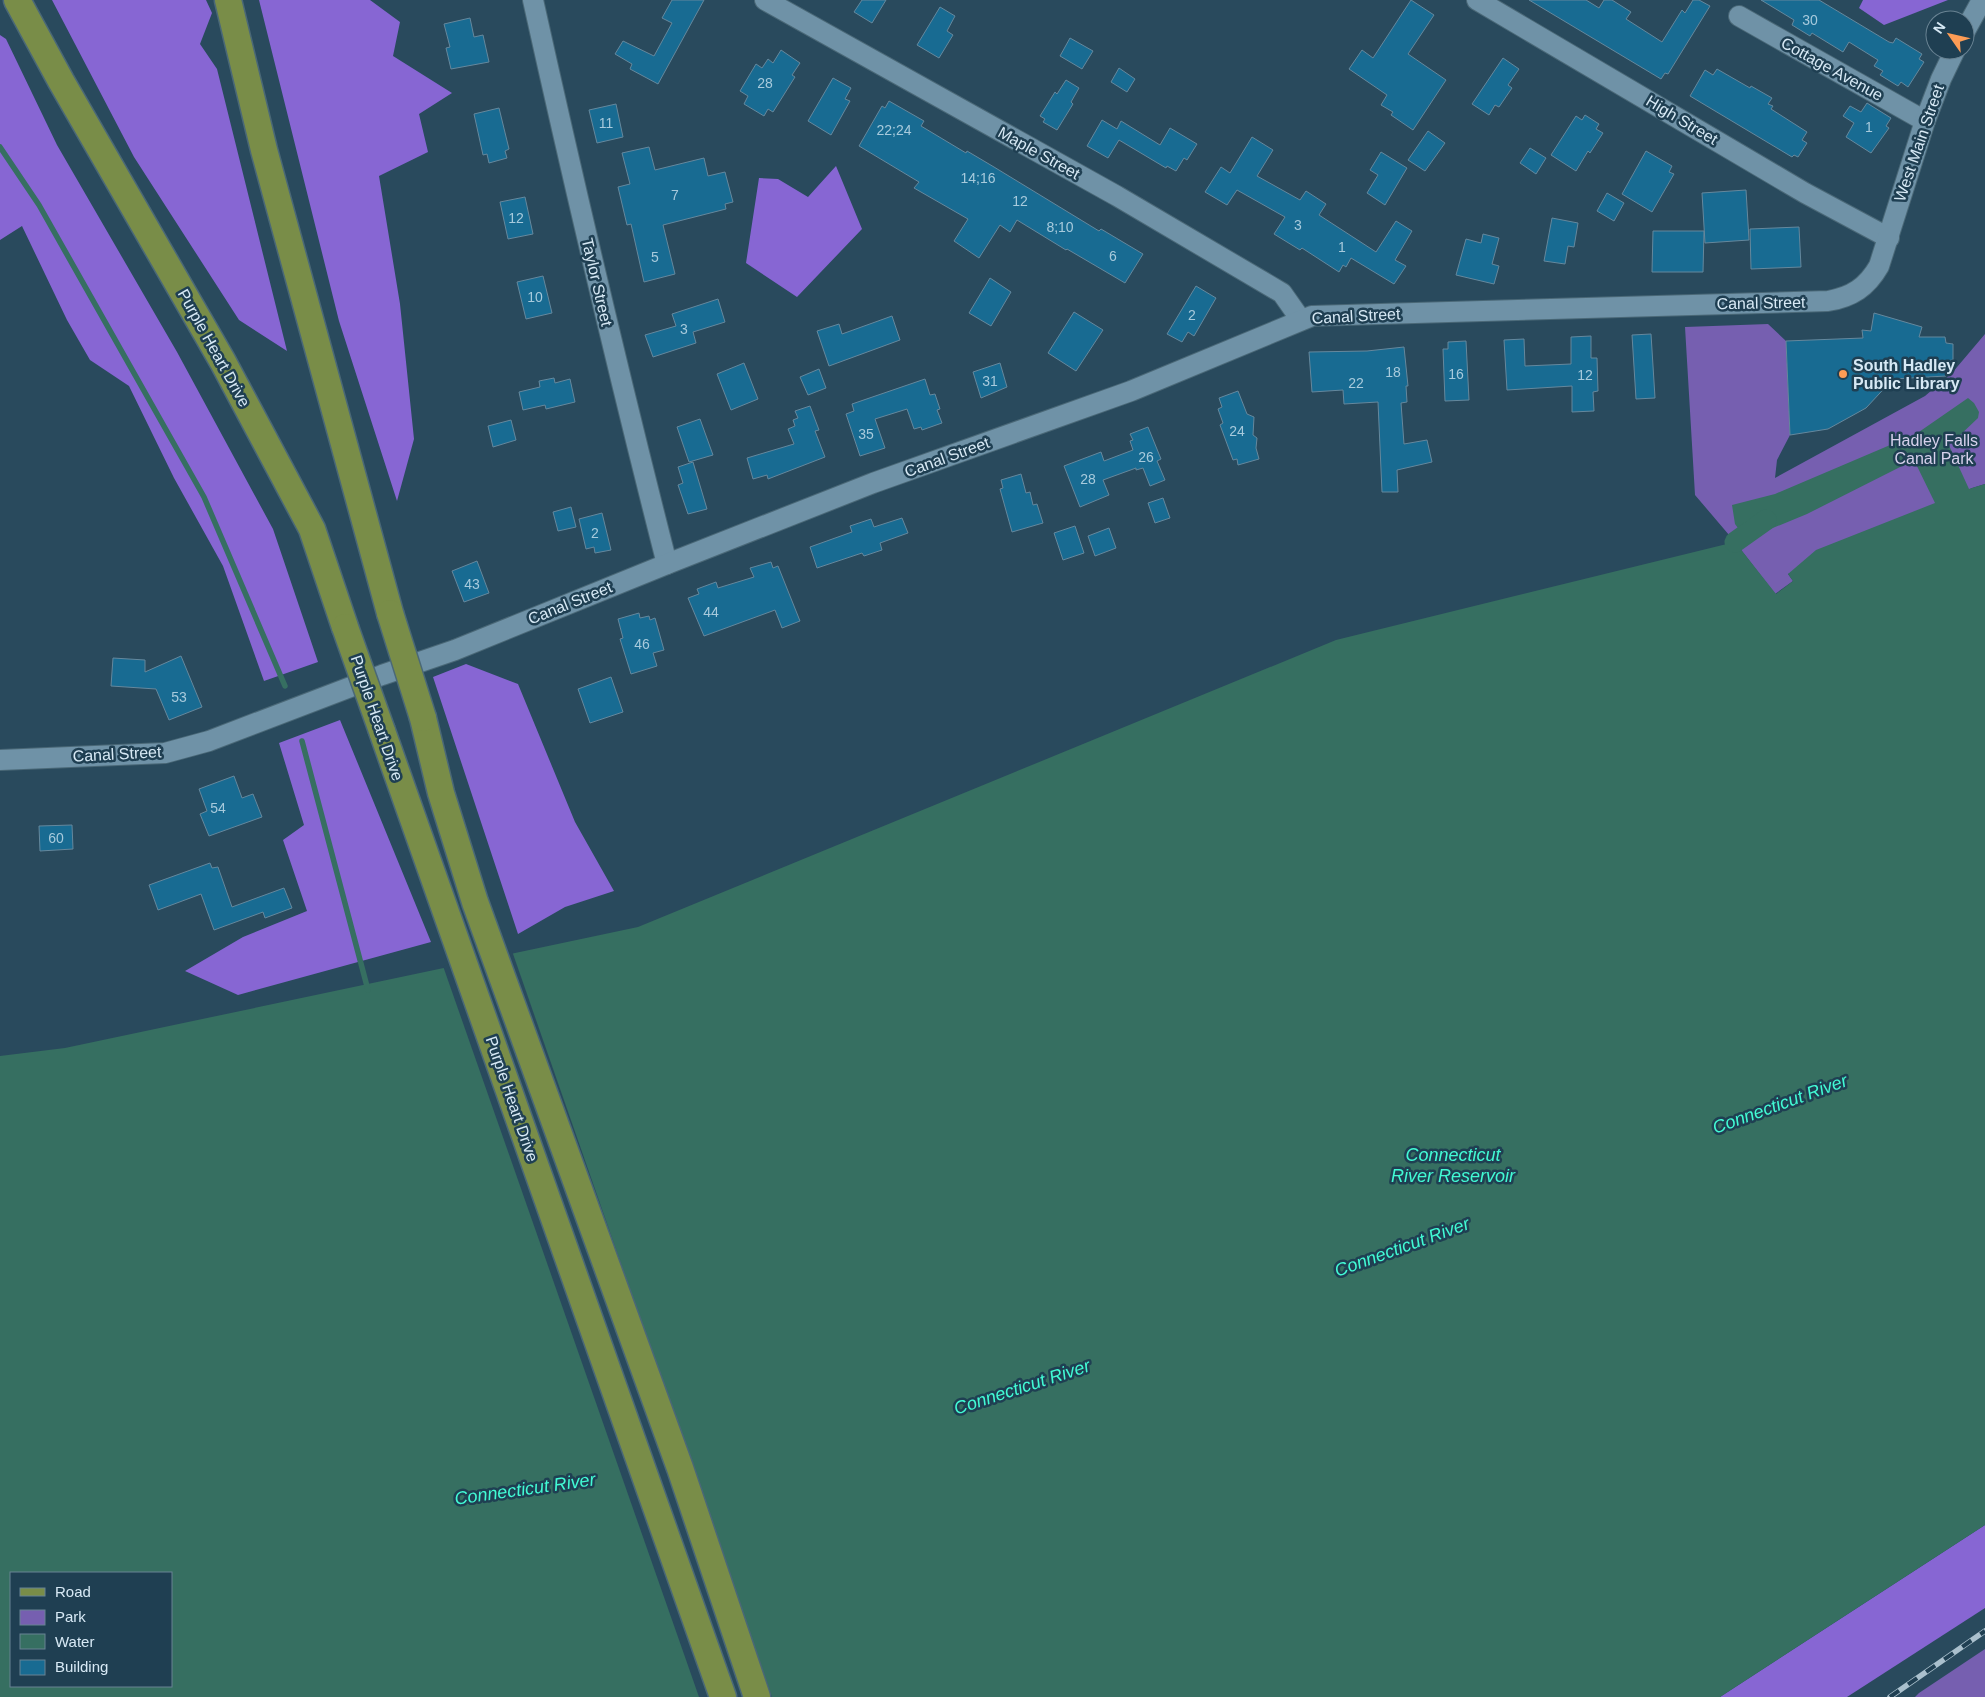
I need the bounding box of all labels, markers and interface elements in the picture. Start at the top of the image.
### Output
north arrow [1925,10,1975,60]
house number: 30 [1802,12,1818,28]
text: N [1930,19,1949,36]
street label: Cottage Avenue [1778,34,1886,104]
house number: 28 [757,75,773,91]
street label: West Main Street [1891,82,1947,204]
street label: High Street [1643,92,1721,148]
house number: 11 [599,115,613,131]
house number: 1 [1865,119,1873,135]
house number: 22;24 [876,122,912,138]
street label: Maple Street [995,124,1083,183]
house number: 14;16 [960,170,996,186]
house number: 7 [671,187,679,203]
house number: 12 [1012,193,1028,209]
house number: 12 [508,210,524,226]
house number: 3 [1294,217,1302,233]
house number: 8;10 [1046,219,1074,235]
street label: Taylor Street [579,236,616,328]
house number: 1 [1338,239,1346,255]
house number: 6 [1109,248,1117,264]
house number: 5 [651,249,659,265]
street label: Purple Heart Drive [175,286,253,410]
house number: 10 [527,289,543,305]
street label: Canal Street [1716,294,1806,312]
street label: Canal Street [1311,305,1401,327]
house number: 2 [1188,307,1196,323]
house number: 3 [680,321,688,337]
place label: South Hadley Public Library [1853,357,1960,392]
house number: 18 [1385,364,1401,380]
house number: 16 [1448,366,1464,382]
house number: 12 [1577,367,1593,383]
marker: South Hadley Public Library [1837,368,1849,380]
house number: 31 [982,373,998,389]
house number: 22 [1348,375,1364,391]
house number: 24 [1229,423,1245,439]
house number: 35 [858,426,874,442]
park label: Hadley Falls Canal Park [1890,432,1978,467]
street label: Canal Street [902,434,992,480]
house number: 26 [1138,449,1154,465]
house number: 28 [1080,471,1096,487]
house number: 2 [591,525,599,541]
house number: 43 [464,576,480,592]
street label: Canal Street [526,578,615,628]
house number: 44 [703,604,719,620]
house number: 46 [634,636,650,652]
street label: Purple Heart Drive [348,653,406,783]
house number: 53 [171,689,187,705]
street label: Canal Street [72,743,162,765]
house number: 54 [210,800,226,816]
house number: 60 [48,830,64,846]
street label: Purple Heart Drive [483,1034,541,1164]
water label: Connecticut River [1710,1070,1851,1138]
water label: Connecticut River Reservoir [1391,1145,1516,1186]
water label: Connecticut River [1332,1213,1473,1281]
water label: Connecticut River [951,1355,1094,1418]
water label: Connecticut River [453,1469,598,1509]
legend [10,1572,172,1687]
text: Road [55,1583,91,1600]
text: Park [55,1608,86,1625]
text: Water [55,1633,94,1650]
text: Building [55,1658,108,1675]

